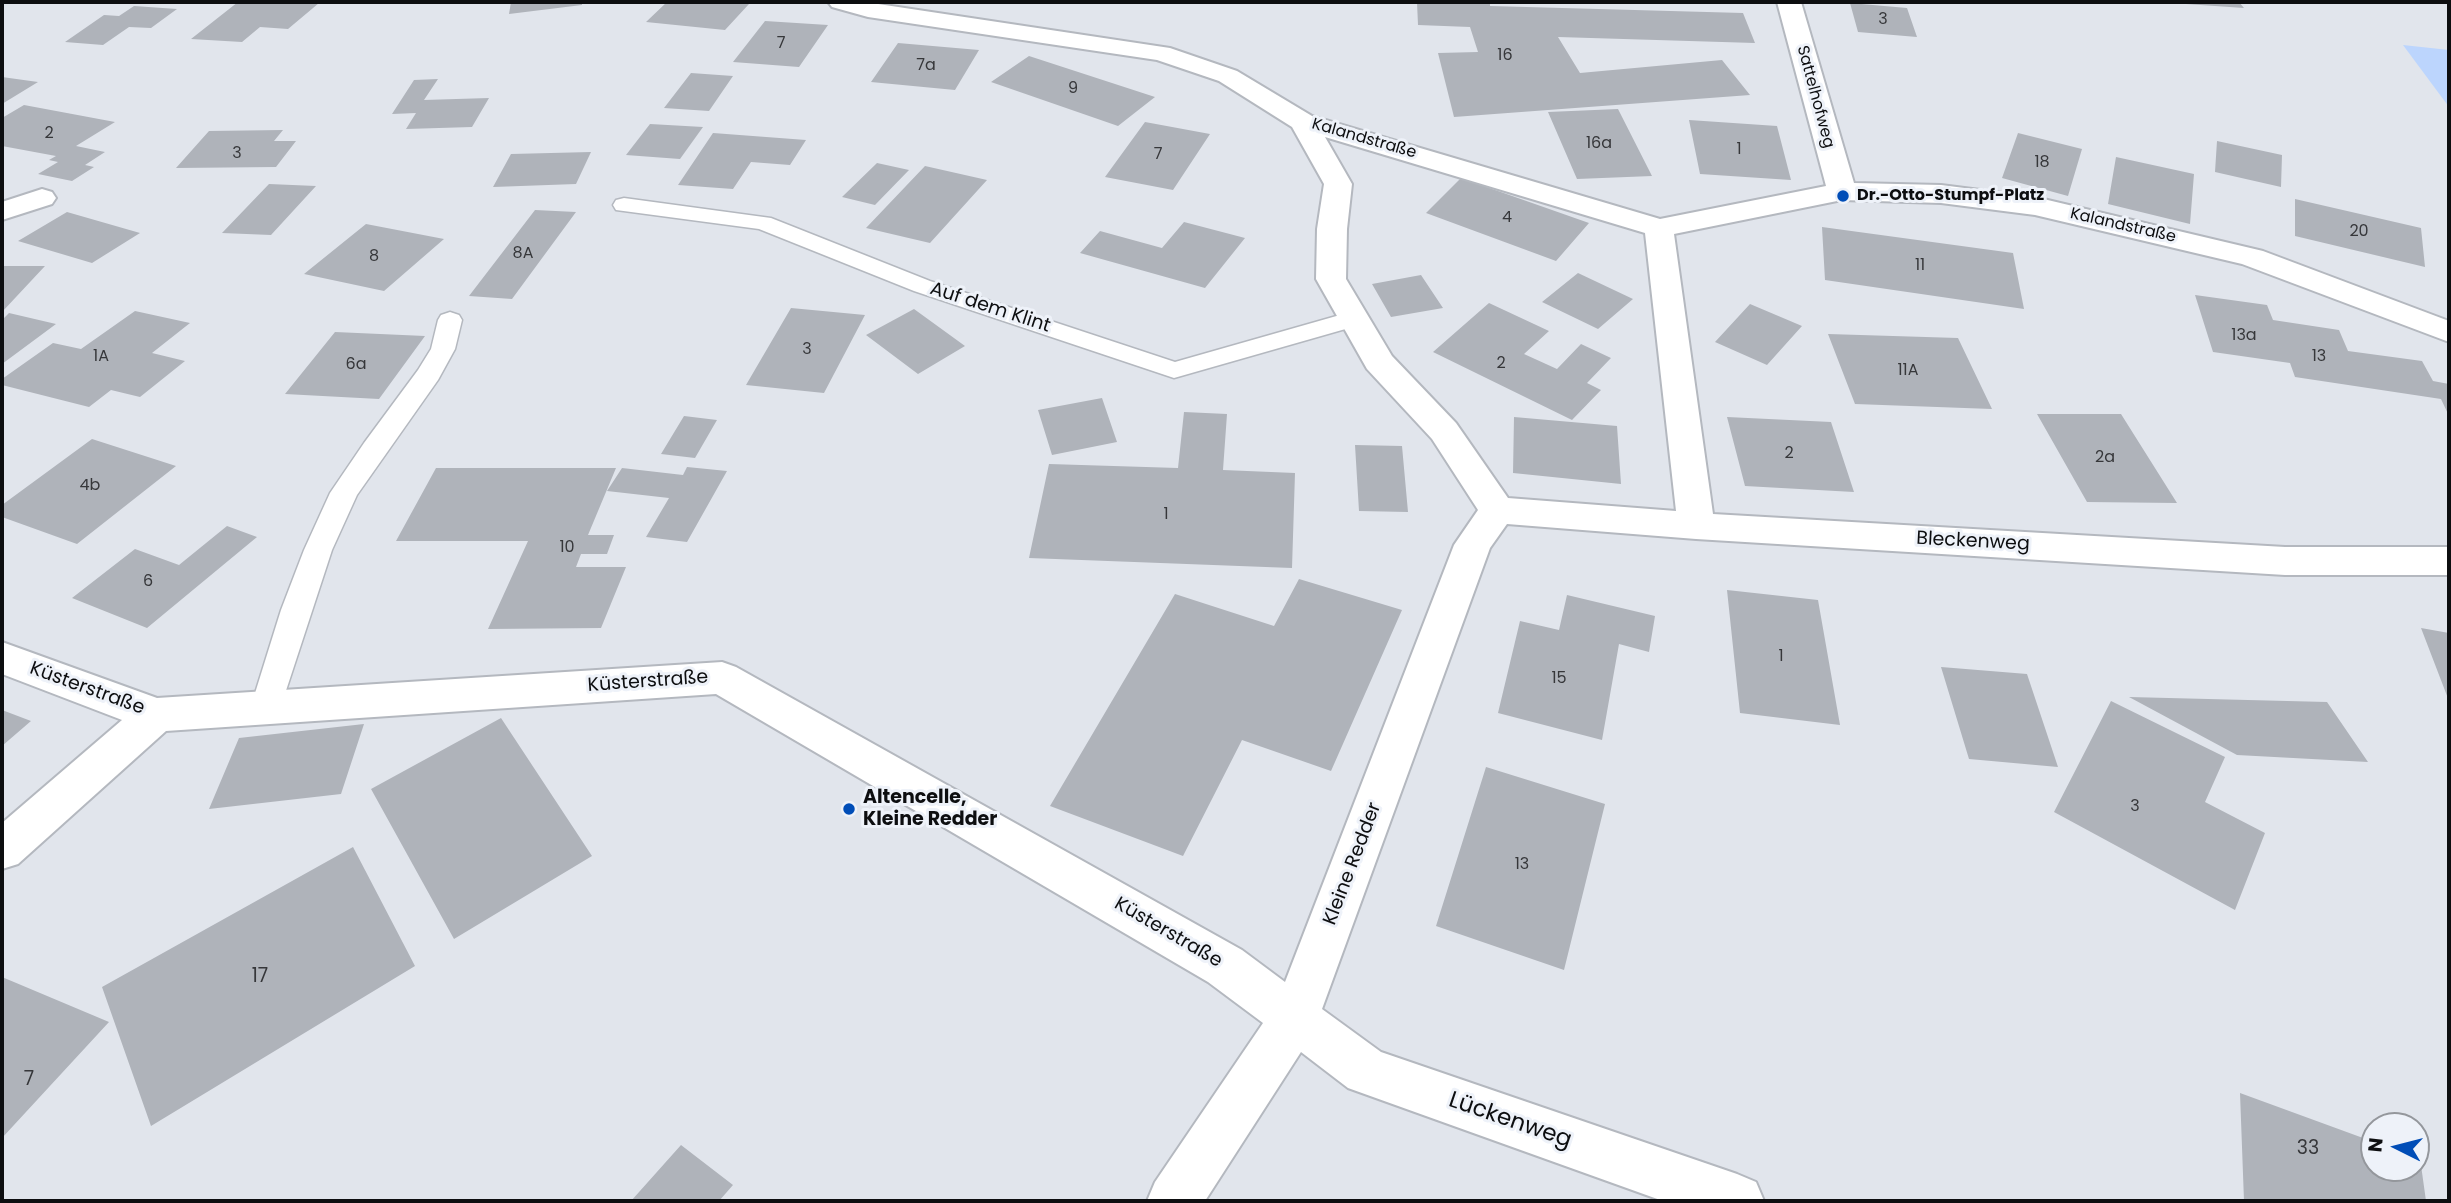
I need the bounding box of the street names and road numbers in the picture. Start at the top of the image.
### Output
street label: Sattelhofweg [1792,44,1838,150]
street label: Kalandstraße [1309,115,1419,163]
street label: Kalandstraße [2068,205,2178,247]
street label: Auf dem Klint [927,278,1053,338]
street label: Bleckenweg [1916,528,2030,556]
street label: Küsterstraße [26,658,148,720]
street label: Küsterstraße [587,666,709,698]
street label: Kleine Redder [1319,800,1387,928]
street label: Küsterstraße [1110,893,1226,973]
street label: Lückenweg [1445,1087,1575,1155]

